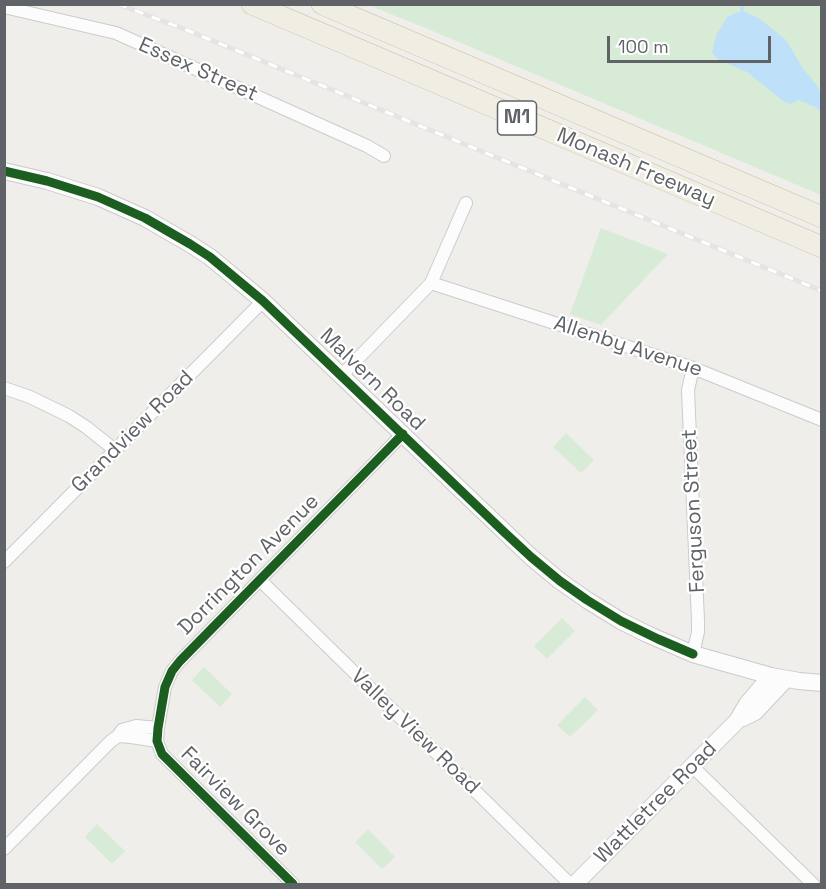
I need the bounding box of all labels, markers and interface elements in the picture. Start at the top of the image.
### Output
scale bar [610,24,774,62]
street label: Essex Street [135,33,261,107]
text: 100 m [618,35,669,58]
road number: M1 [498,101,536,135]
street label: Monash Freeway [553,123,719,213]
street label: Allenby Avenue [551,311,705,383]
street label: Malvern Road [314,324,430,436]
street label: Grandview Road [67,366,199,498]
street label: Ferguson Street [677,428,711,594]
street label: Dorrington Avenue [173,489,325,641]
street label: Valley View Road [345,664,485,800]
street label: Wattletree Road [590,737,722,869]
street label: Fairview Grove [175,742,295,862]

